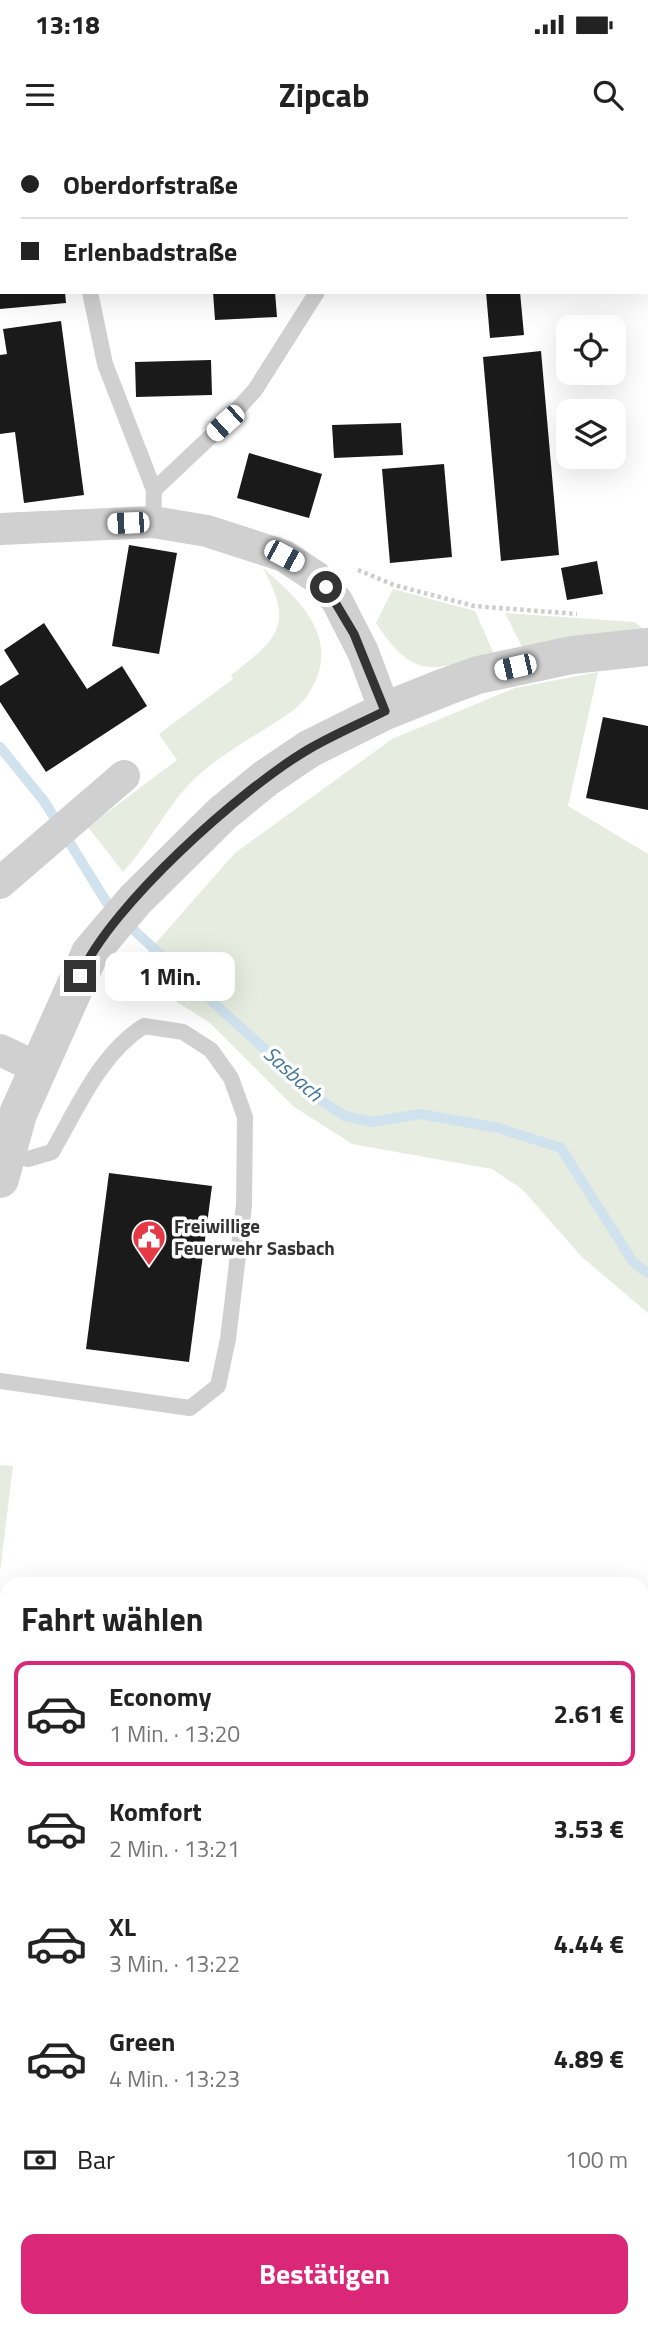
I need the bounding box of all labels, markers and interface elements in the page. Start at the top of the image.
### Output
text: 13:18 [35,5,100,44]
text: Zipcab [279,71,369,119]
icon: menu [21,76,59,114]
icon: search [589,76,627,114]
text: Oberdorfstraße [63,165,238,204]
text: Erlenbadstraße [63,232,237,271]
map controls [556,315,626,469]
button: locate [556,315,626,385]
button: layers [556,399,626,469]
car [203,401,248,445]
car [107,512,150,534]
car [261,537,308,575]
route start [310,571,342,603]
car [493,652,538,682]
callout: 1 Min. [104,952,234,1000]
text: 1 Min. [139,959,201,994]
route end [64,960,96,992]
water label: Sasbach [257,1038,331,1109]
place label: Freiwillige Feuerwehr Sasbach [174,1211,335,1262]
public building icon: Freiwillige Feuerwehr Sasbach [130,1218,168,1267]
text: Fahrt wählen [21,1595,204,1643]
text: Economy [109,1677,211,1716]
icon: car [25,1682,88,1745]
text: 2.61 € [553,1694,624,1733]
text: 1 Min. · 13:20 [109,1716,240,1751]
text: Komfort [109,1792,202,1831]
icon: car [25,1797,88,1860]
text: 3.53 € [553,1809,624,1848]
text: 2 Min. · 13:21 [109,1831,240,1866]
text: XL [109,1907,136,1946]
icon: car [25,1912,88,1975]
text: 4.44 € [553,1924,624,1963]
text: 3 Min. · 13:22 [109,1946,240,1981]
text: Green [109,2022,175,2061]
icon: car [25,2027,88,2090]
text: 4.89 € [553,2039,624,2078]
text: 4 Min. · 13:23 [109,2061,240,2096]
text: Bar [77,2140,115,2179]
icon: cash [21,2141,59,2179]
text: 100 m [565,2142,628,2177]
button: Bestätigen [21,2234,628,2314]

